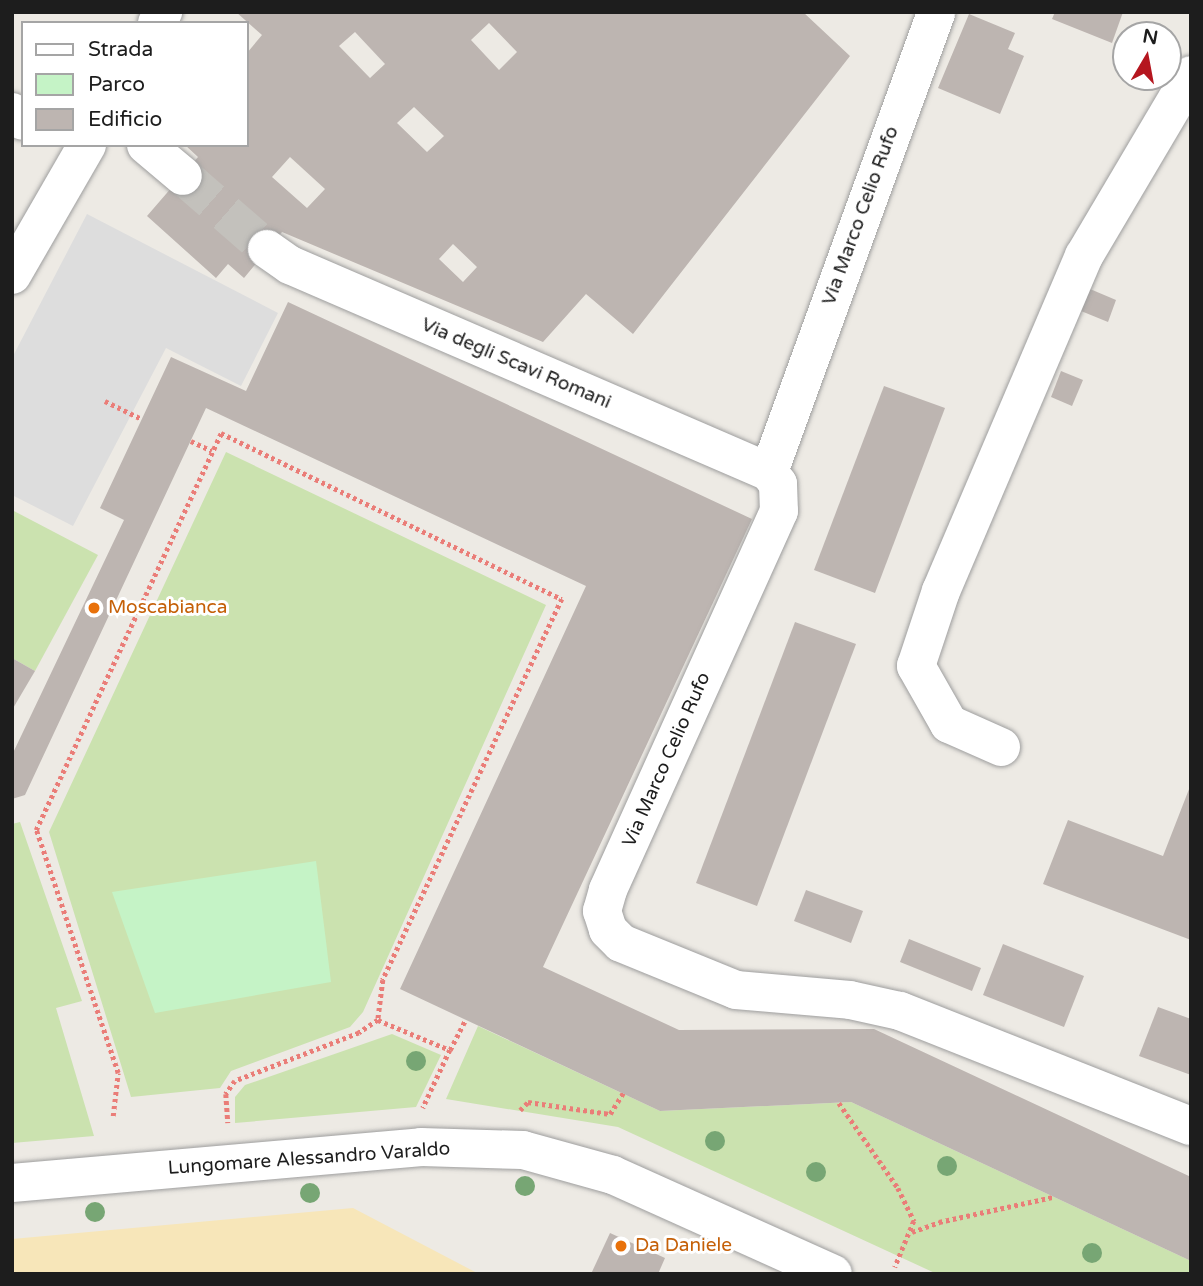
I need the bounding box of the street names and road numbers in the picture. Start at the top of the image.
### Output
street label: Via Marco Celio Rufo [818,123,904,309]
street label: Via degli Scavi Romani [418,314,614,414]
street label: Via Marco Celio Rufo [618,669,716,851]
street label: Lungomare Alessandro Varaldo [167,1138,451,1180]

